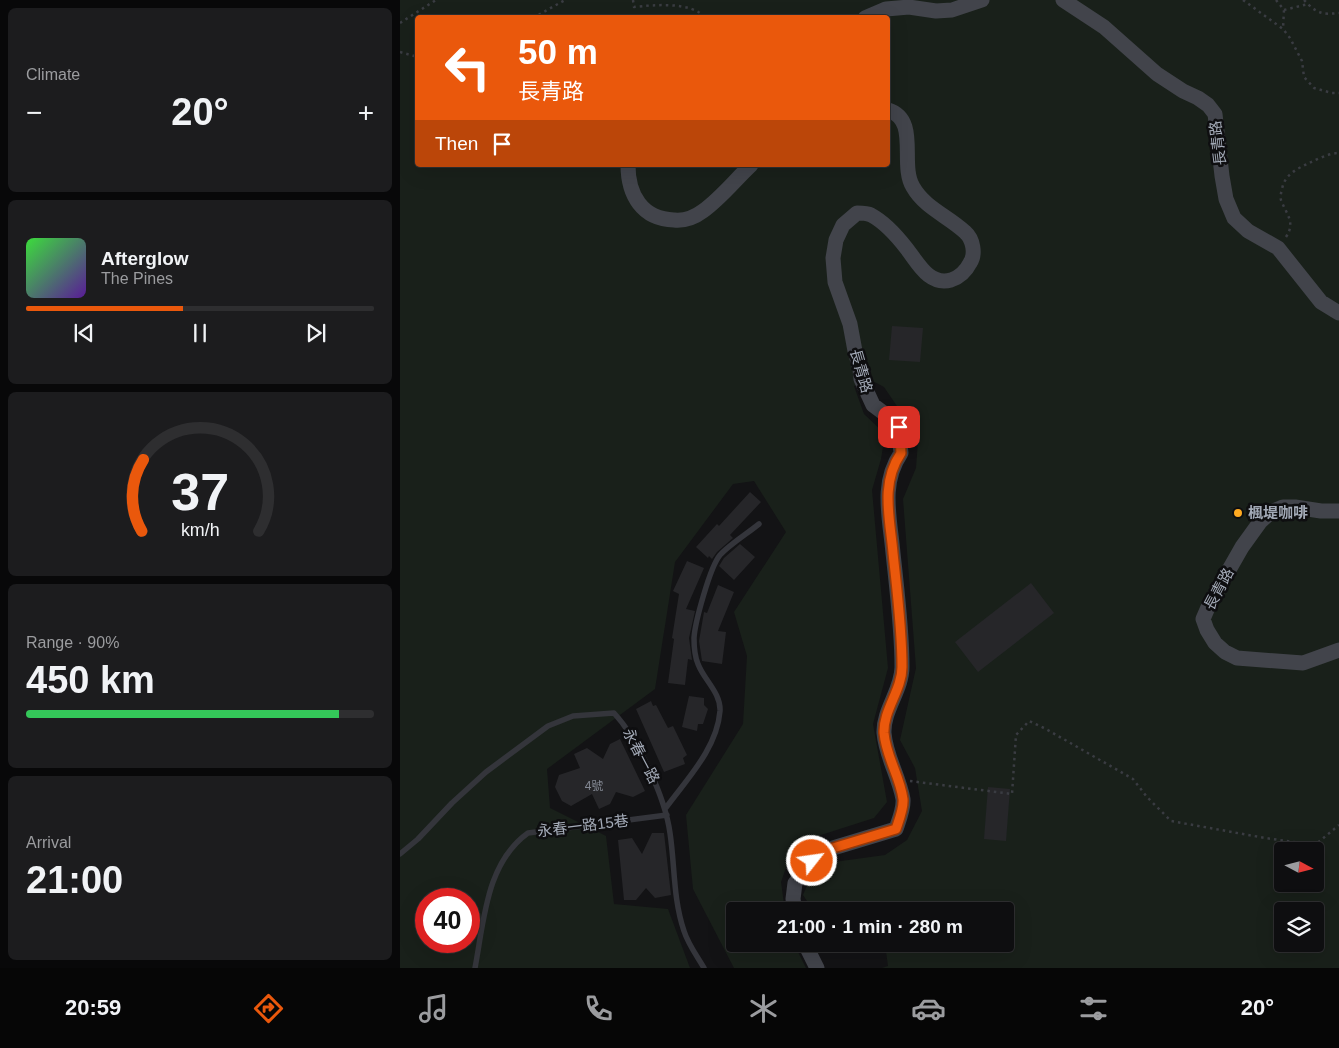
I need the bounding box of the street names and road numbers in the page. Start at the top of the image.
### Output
street label: 長青路 [1206,120,1229,166]
street label: 長青路 [847,347,876,395]
street label: 長青路 [1200,565,1237,613]
street label: 永春一路 [620,725,663,786]
street label: 永春一路15巷 [536,811,629,840]

